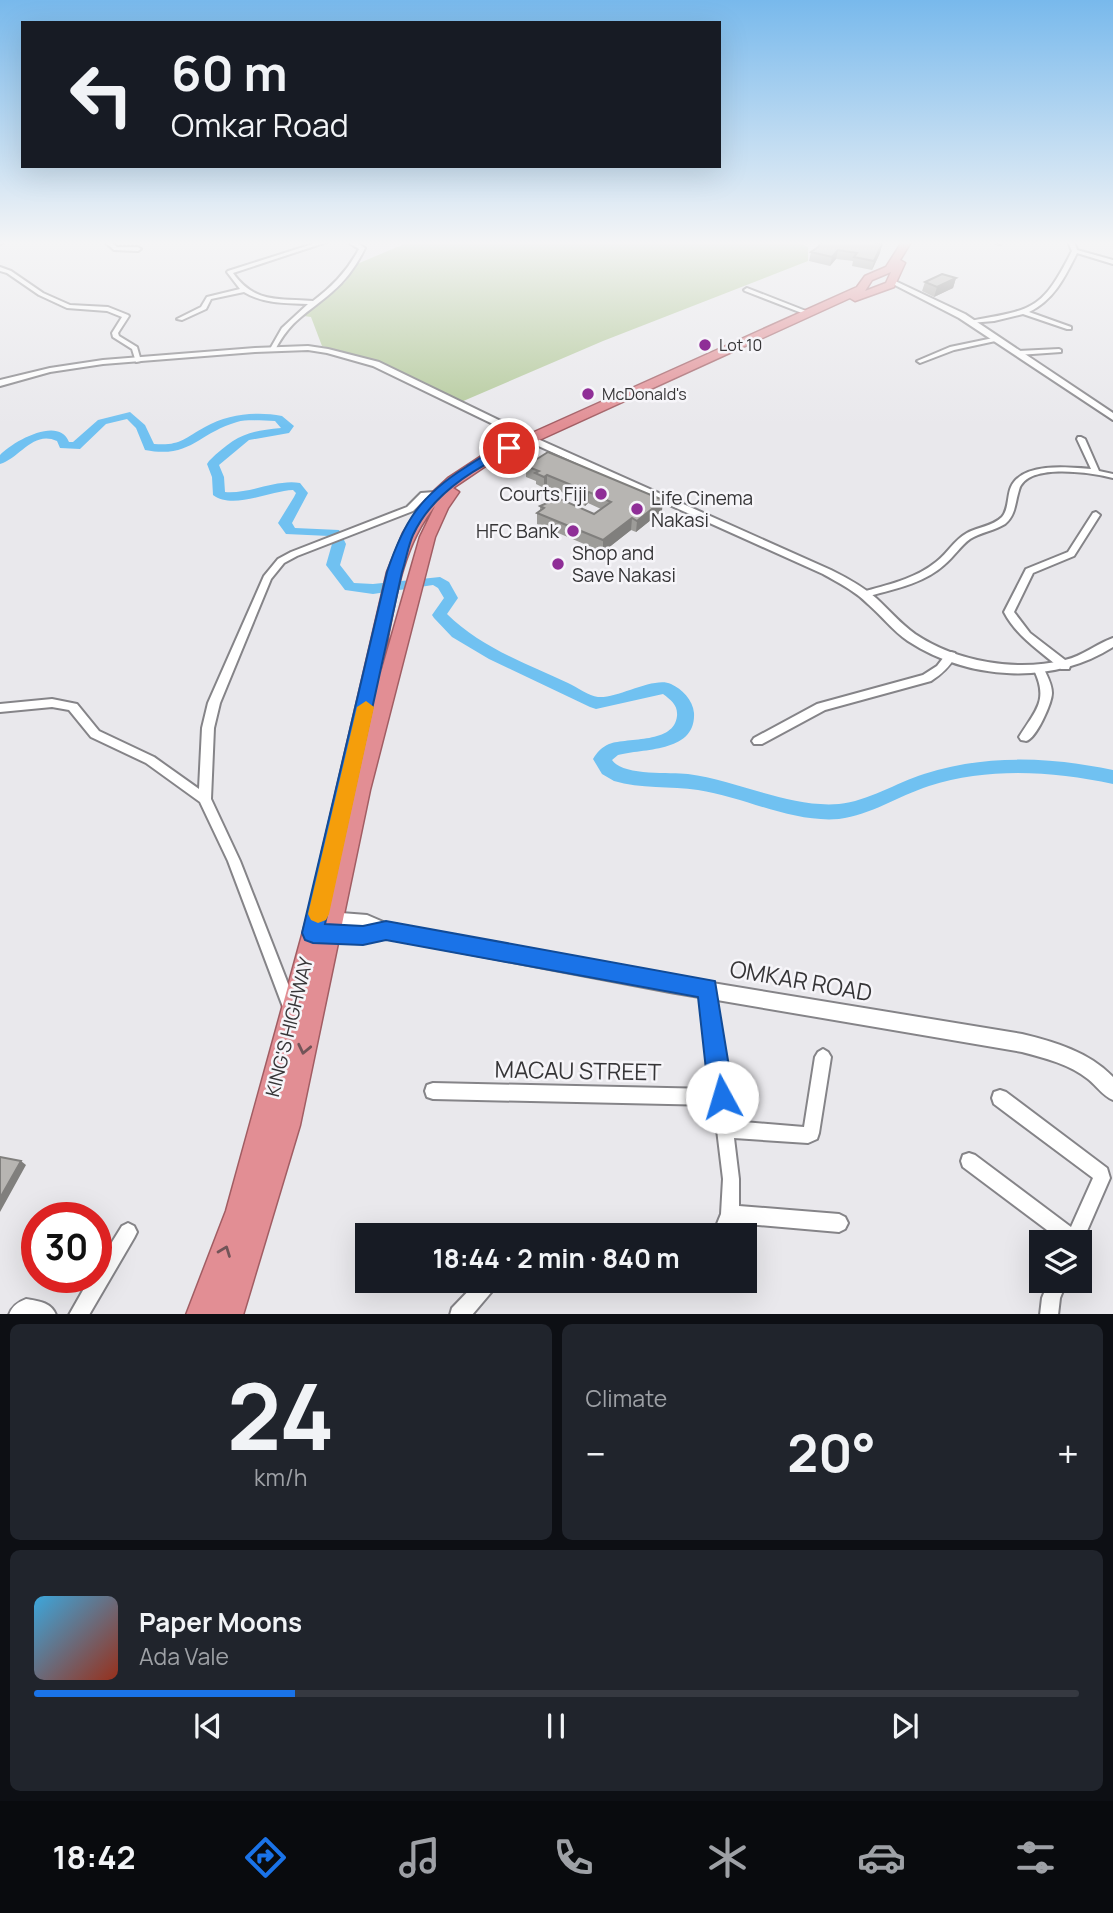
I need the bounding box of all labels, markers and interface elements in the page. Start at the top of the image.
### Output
text: 60 m [171,39,288,106]
icon: left [56,49,147,140]
text: Omkar Road [171,103,349,147]
place label: Lot 10 [719,334,762,356]
marker: Lot 10 [697,337,713,353]
place label: McDonald's [602,383,687,405]
marker: McDonald's [580,386,596,402]
pin [479,418,539,478]
icon: arrive [490,429,528,467]
place label: Courts Fiji [499,481,587,507]
place label: Life Cinema Nakasi [651,485,753,533]
marker: Courts Fiji [593,486,609,502]
marker: Life Cinema Nakasi [629,501,645,517]
place label: HFC Bank [476,518,560,544]
marker: HFC Bank [565,523,581,539]
place label: Shop and Save Nakasi [572,540,676,588]
marker: Shop and Save Nakasi [550,556,566,572]
street label: OMKAR ROAD [727,952,875,1008]
street label: KING'S HIGHWAY [259,954,319,1100]
one-way arrow [298,1043,313,1055]
street label: MACAU STREET [494,1053,662,1087]
position arrow [685,1060,759,1134]
speed limit sign: 30 [21,1202,112,1293]
map controls [1029,1230,1092,1293]
button: layers [1029,1230,1092,1293]
text: 18:44 · 2 min · 840 m [432,1240,680,1276]
one-way arrow [217,1245,231,1257]
text: 24 [227,1353,335,1477]
text: Climate [586,1382,667,1414]
text: 20° [787,1417,876,1488]
text: − [586,1427,606,1479]
text: + [1057,1427,1079,1479]
text: km/h [254,1461,308,1493]
text: Paper Moons [139,1604,302,1640]
text: Ada Vale [139,1640,229,1672]
icon: previous [189,1707,227,1745]
icon: pause [537,1707,575,1745]
icon: next [886,1707,924,1745]
icon: directions [241,1833,290,1882]
icon: music [395,1833,444,1882]
icon: phone [549,1833,598,1882]
icon: climate [703,1833,752,1882]
icon: car [857,1833,906,1882]
icon: filters [1011,1833,1060,1882]
text: 18:42 [53,1835,136,1879]

